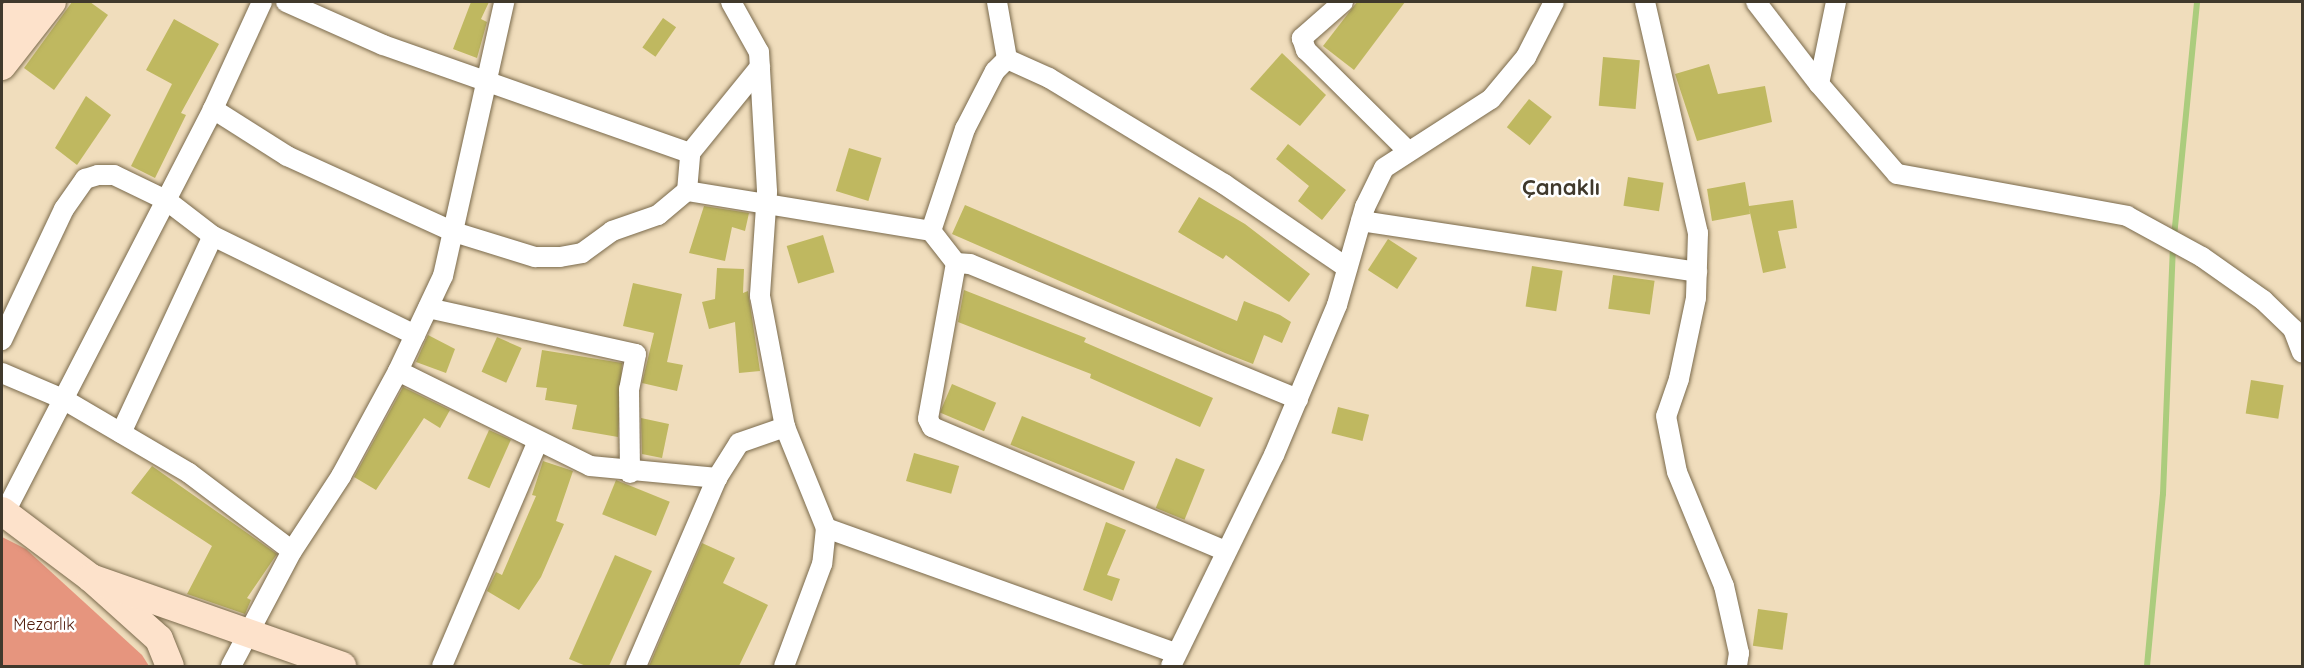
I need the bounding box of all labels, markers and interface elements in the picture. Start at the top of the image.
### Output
district label: Çanaklı [1522,175,1600,201]
park label: Mezarlık [13,614,75,634]

